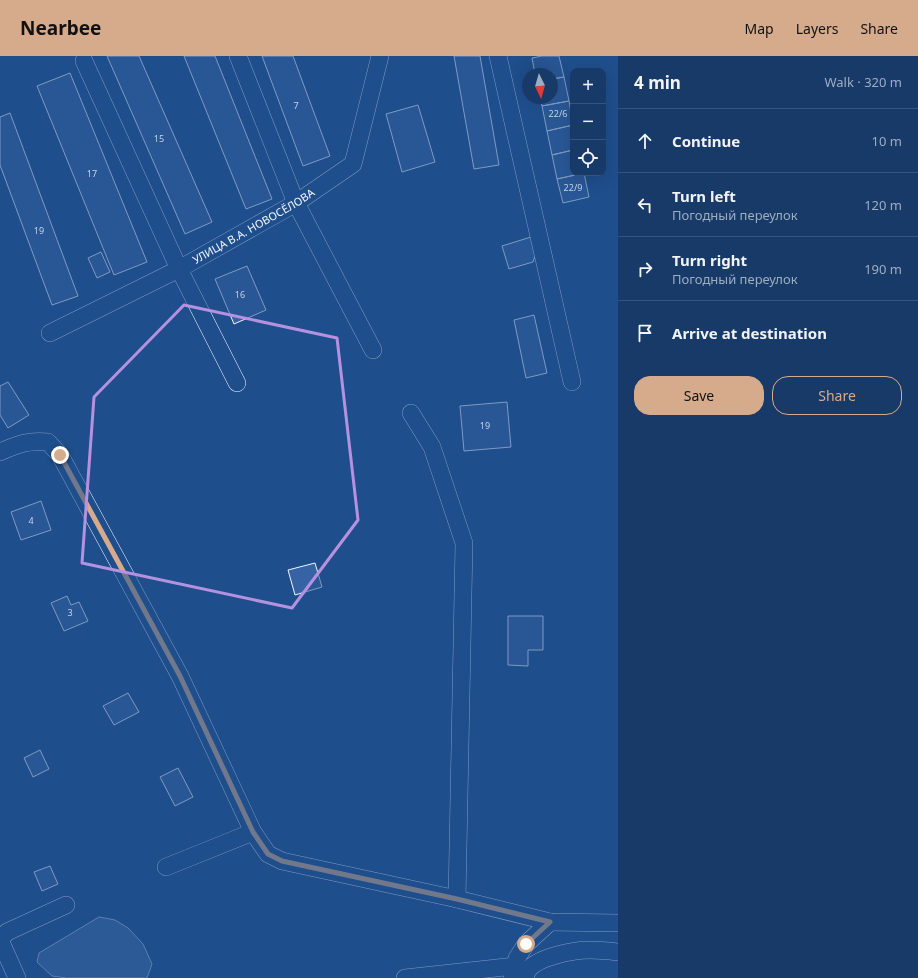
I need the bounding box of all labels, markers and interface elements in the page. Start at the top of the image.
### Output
text: Nearbee [20,15,101,41]
text: Map [745,19,774,38]
text: Layers [796,19,838,38]
text: Share [860,19,898,38]
north arrow [522,68,558,104]
map controls [570,68,606,176]
button: + [570,68,606,104]
text: 4 min [634,71,681,94]
text: Walk · 320 m [824,73,902,91]
house number: 7 [293,99,299,112]
button: − [570,104,606,140]
house number: 22/6 [549,107,567,120]
icon: ahead [634,130,656,152]
text: Continue [672,131,740,151]
house number: 15 [154,132,164,145]
text: 10 m [872,132,902,150]
button: locate [570,140,606,176]
house number: 17 [87,167,97,180]
house number: 22/9 [564,181,582,194]
street label: УЛИЦА В.А. НОВОСЁЛОВА [190,184,318,267]
text: Turn left [672,186,736,206]
icon: left [634,194,656,216]
text: 120 m [864,196,902,214]
text: Погодный переулок [672,206,798,224]
house number: 19 [34,224,44,237]
text: Turn right [672,250,747,270]
icon: right [634,258,656,280]
text: 190 m [864,260,902,278]
text: Погодный переулок [672,270,798,288]
house number: 16 [235,288,245,301]
icon: arrive [634,322,656,344]
text: Arrive at destination [672,323,827,343]
button: Save [634,376,764,415]
button: Share [772,376,902,415]
house number: 19 [480,419,490,432]
route end [51,446,69,464]
house number: 4 [28,514,34,527]
house number: 3 [67,606,73,619]
route start [517,935,535,953]

